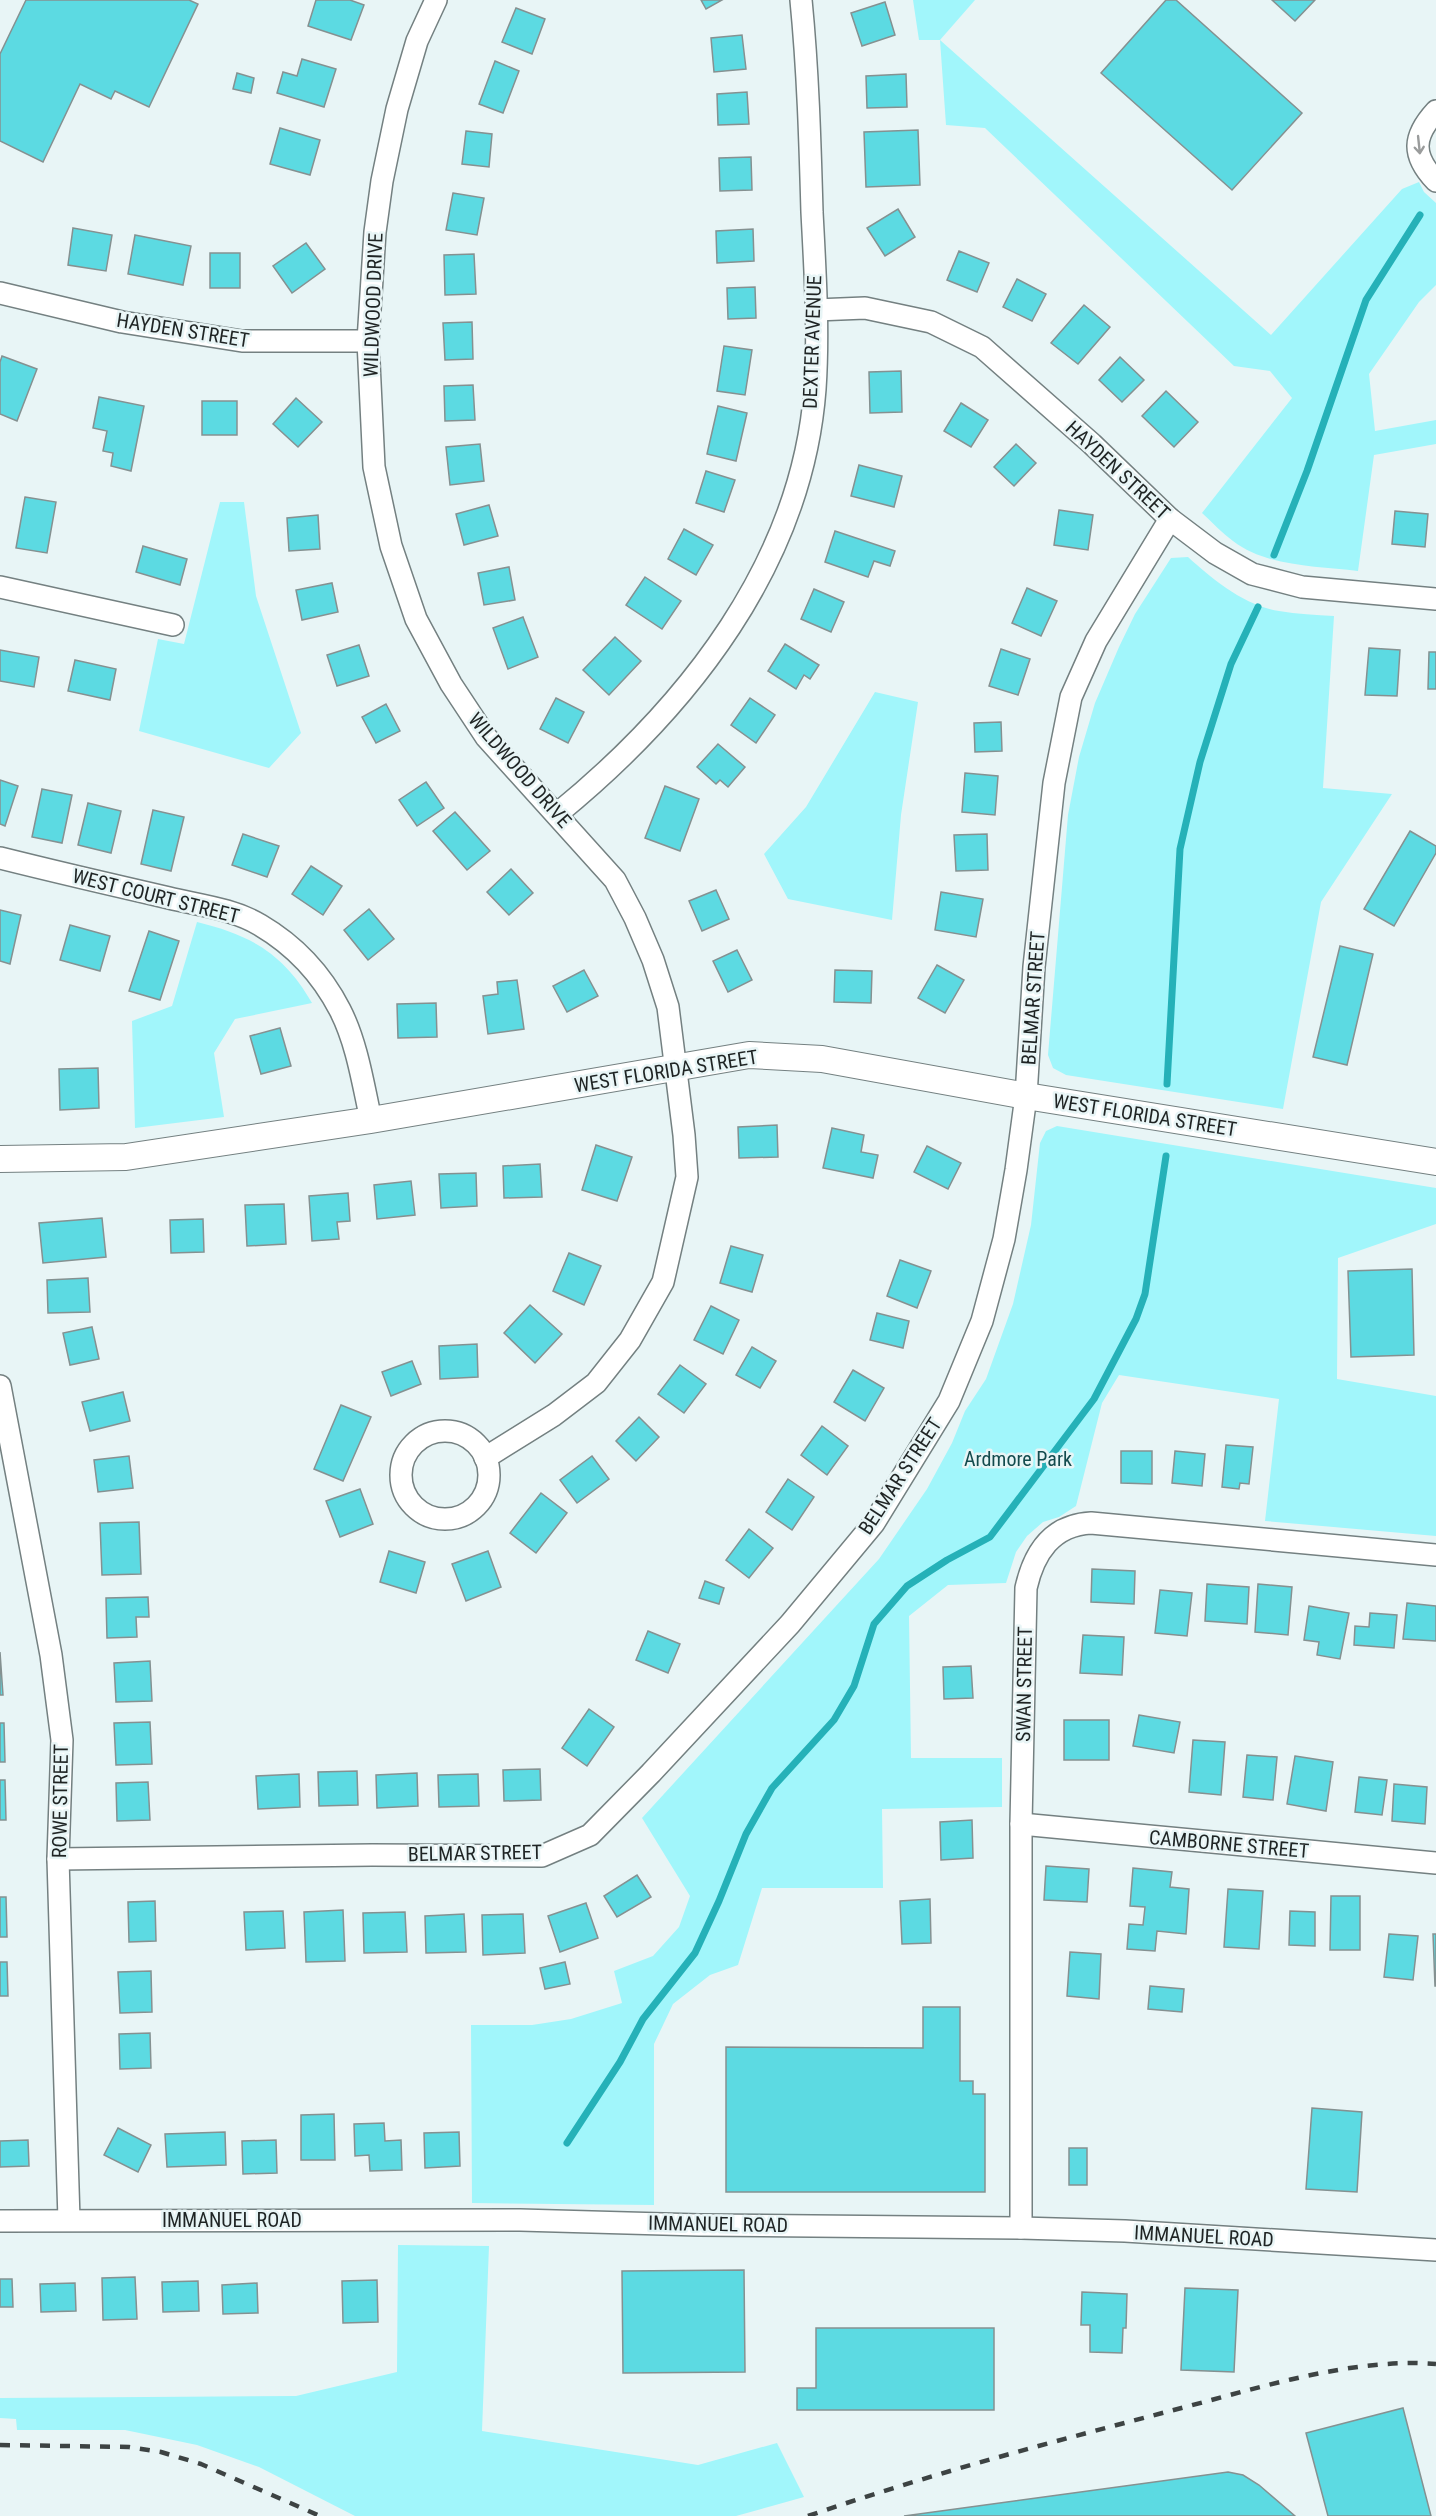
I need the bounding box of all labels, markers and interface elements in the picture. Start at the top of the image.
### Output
one-way arrow [1414,135,1425,155]
street label: WILDWOOD DRIVE [358,232,388,378]
street label: DEXTER AVENUE [798,275,826,409]
street label: HAYDEN STREET [115,308,251,352]
street label: HAYDEN STREET [1061,416,1175,524]
street label: WILDWOOD DRIVE [463,708,577,832]
street label: WEST COURT STREET [70,864,242,928]
street label: BELMAR STREET [1016,930,1050,1066]
street label: WEST FLORIDA STREET [573,1045,759,1097]
street label: WEST FLORIDA STREET [1052,1089,1238,1141]
street label: BELMAR STREET [853,1413,947,1539]
park label: Ardmore Park [964,1447,1072,1471]
street label: SWAN STREET [1011,1626,1037,1742]
street label: ROWE STREET [47,1744,73,1858]
street label: CAMBORNE STREET [1148,1825,1310,1863]
street label: BELMAR STREET [408,1840,542,1866]
street label: IMMANUEL ROAD [162,2208,302,2232]
street label: IMMANUEL ROAD [648,2211,788,2237]
street label: IMMANUEL ROAD [1133,2220,1275,2252]

